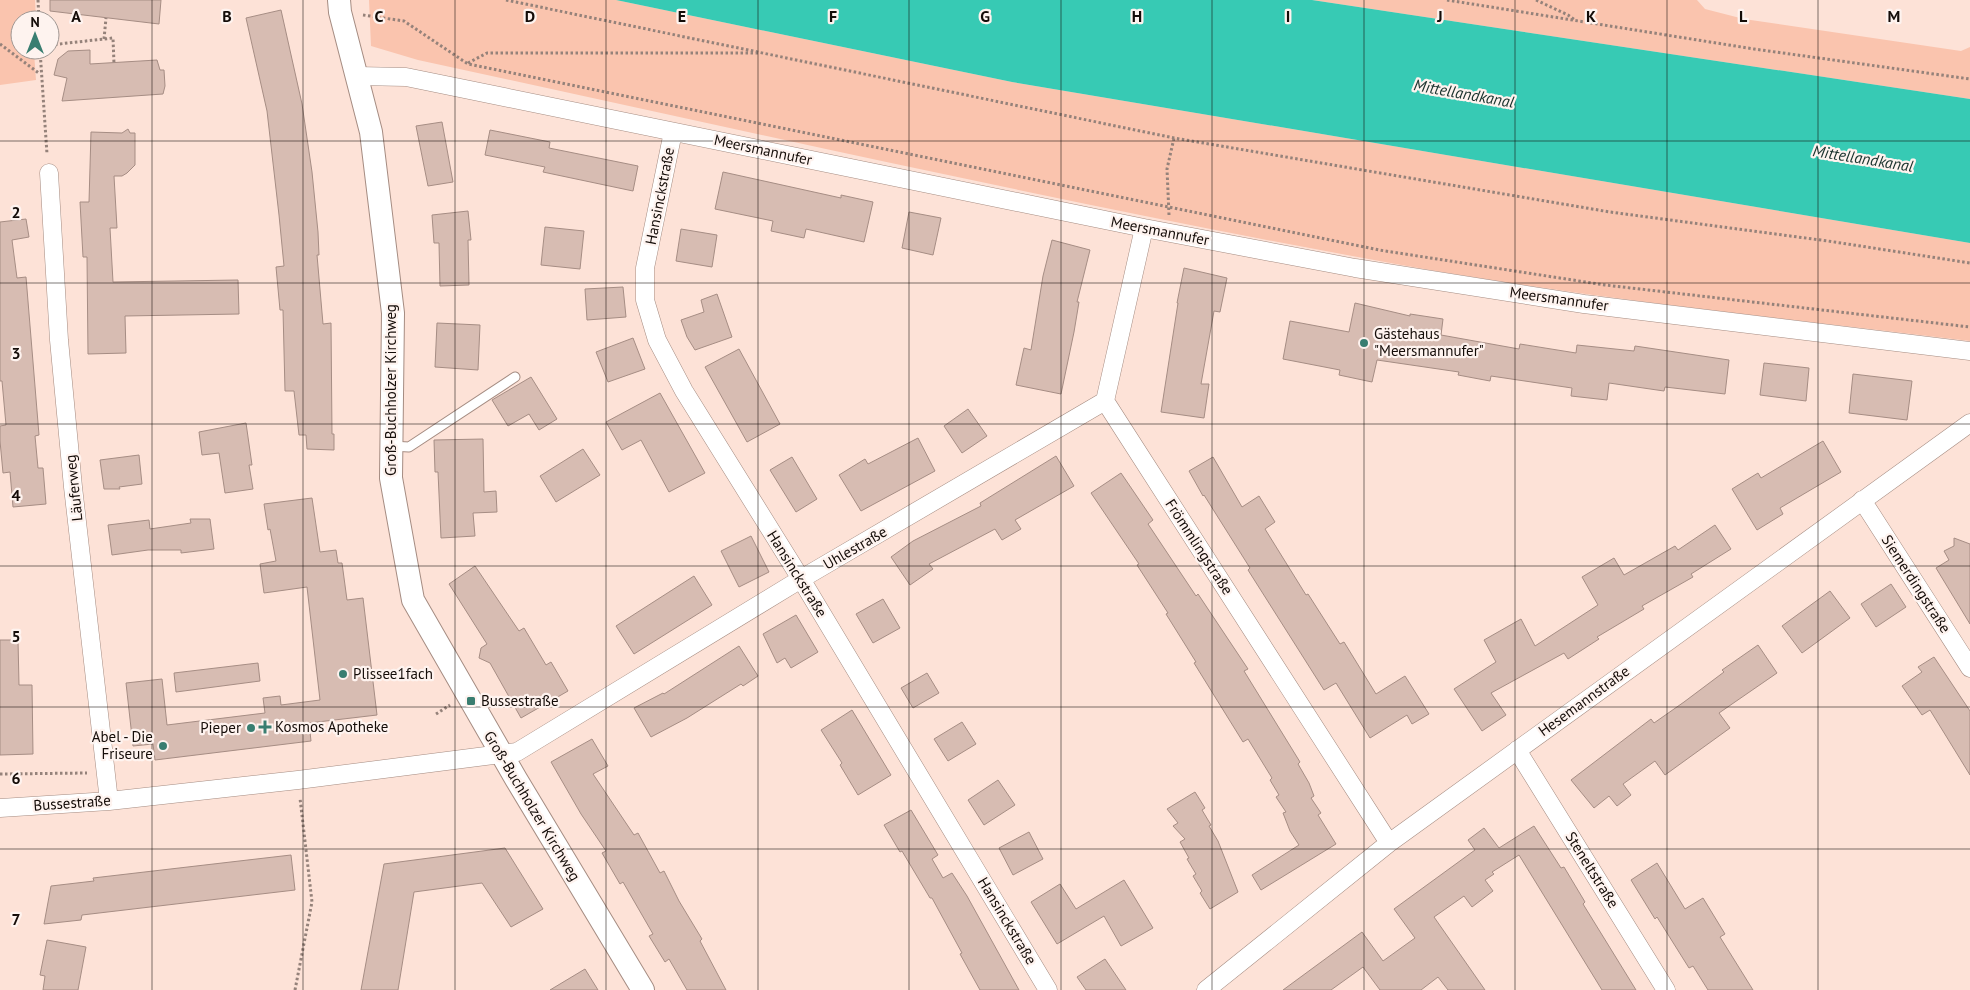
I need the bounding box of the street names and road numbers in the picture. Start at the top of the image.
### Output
street label: Meersmannufer [712,130,814,169]
street label: Hansinckstraße [641,146,678,246]
street label: Meersmannufer [1109,212,1211,249]
street label: Meersmannufer [1508,282,1610,315]
street label: Groß-Buchholzer Kirchweg [381,304,400,476]
street label: Läuferweg [61,454,86,522]
street label: Frömmlingstraße [1161,495,1237,598]
street label: Uhlestraße [819,522,890,573]
street label: Hansinckstraße [763,527,832,621]
street label: Siemerdingstraße [1878,531,1955,636]
street label: Hesemannstraße [1534,661,1633,740]
street label: Groß-Buchholzer Kirchweg [480,727,585,884]
street label: Bussestraße [33,790,111,815]
street label: Steneltstraße [1562,828,1623,911]
street label: Hansinckstraße [974,874,1041,968]

